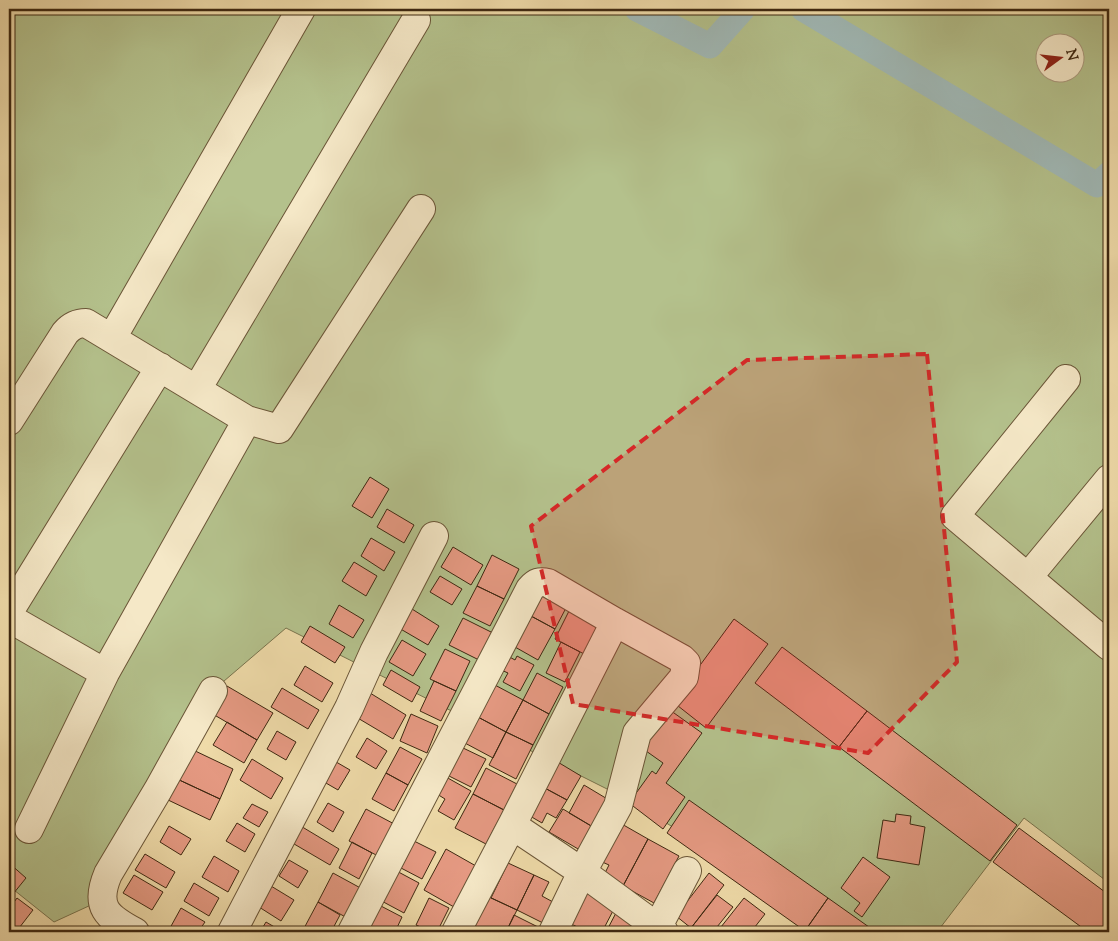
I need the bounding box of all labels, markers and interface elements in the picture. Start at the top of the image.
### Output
north arrow [1036,32,1086,82]
text: N [1060,47,1082,63]

